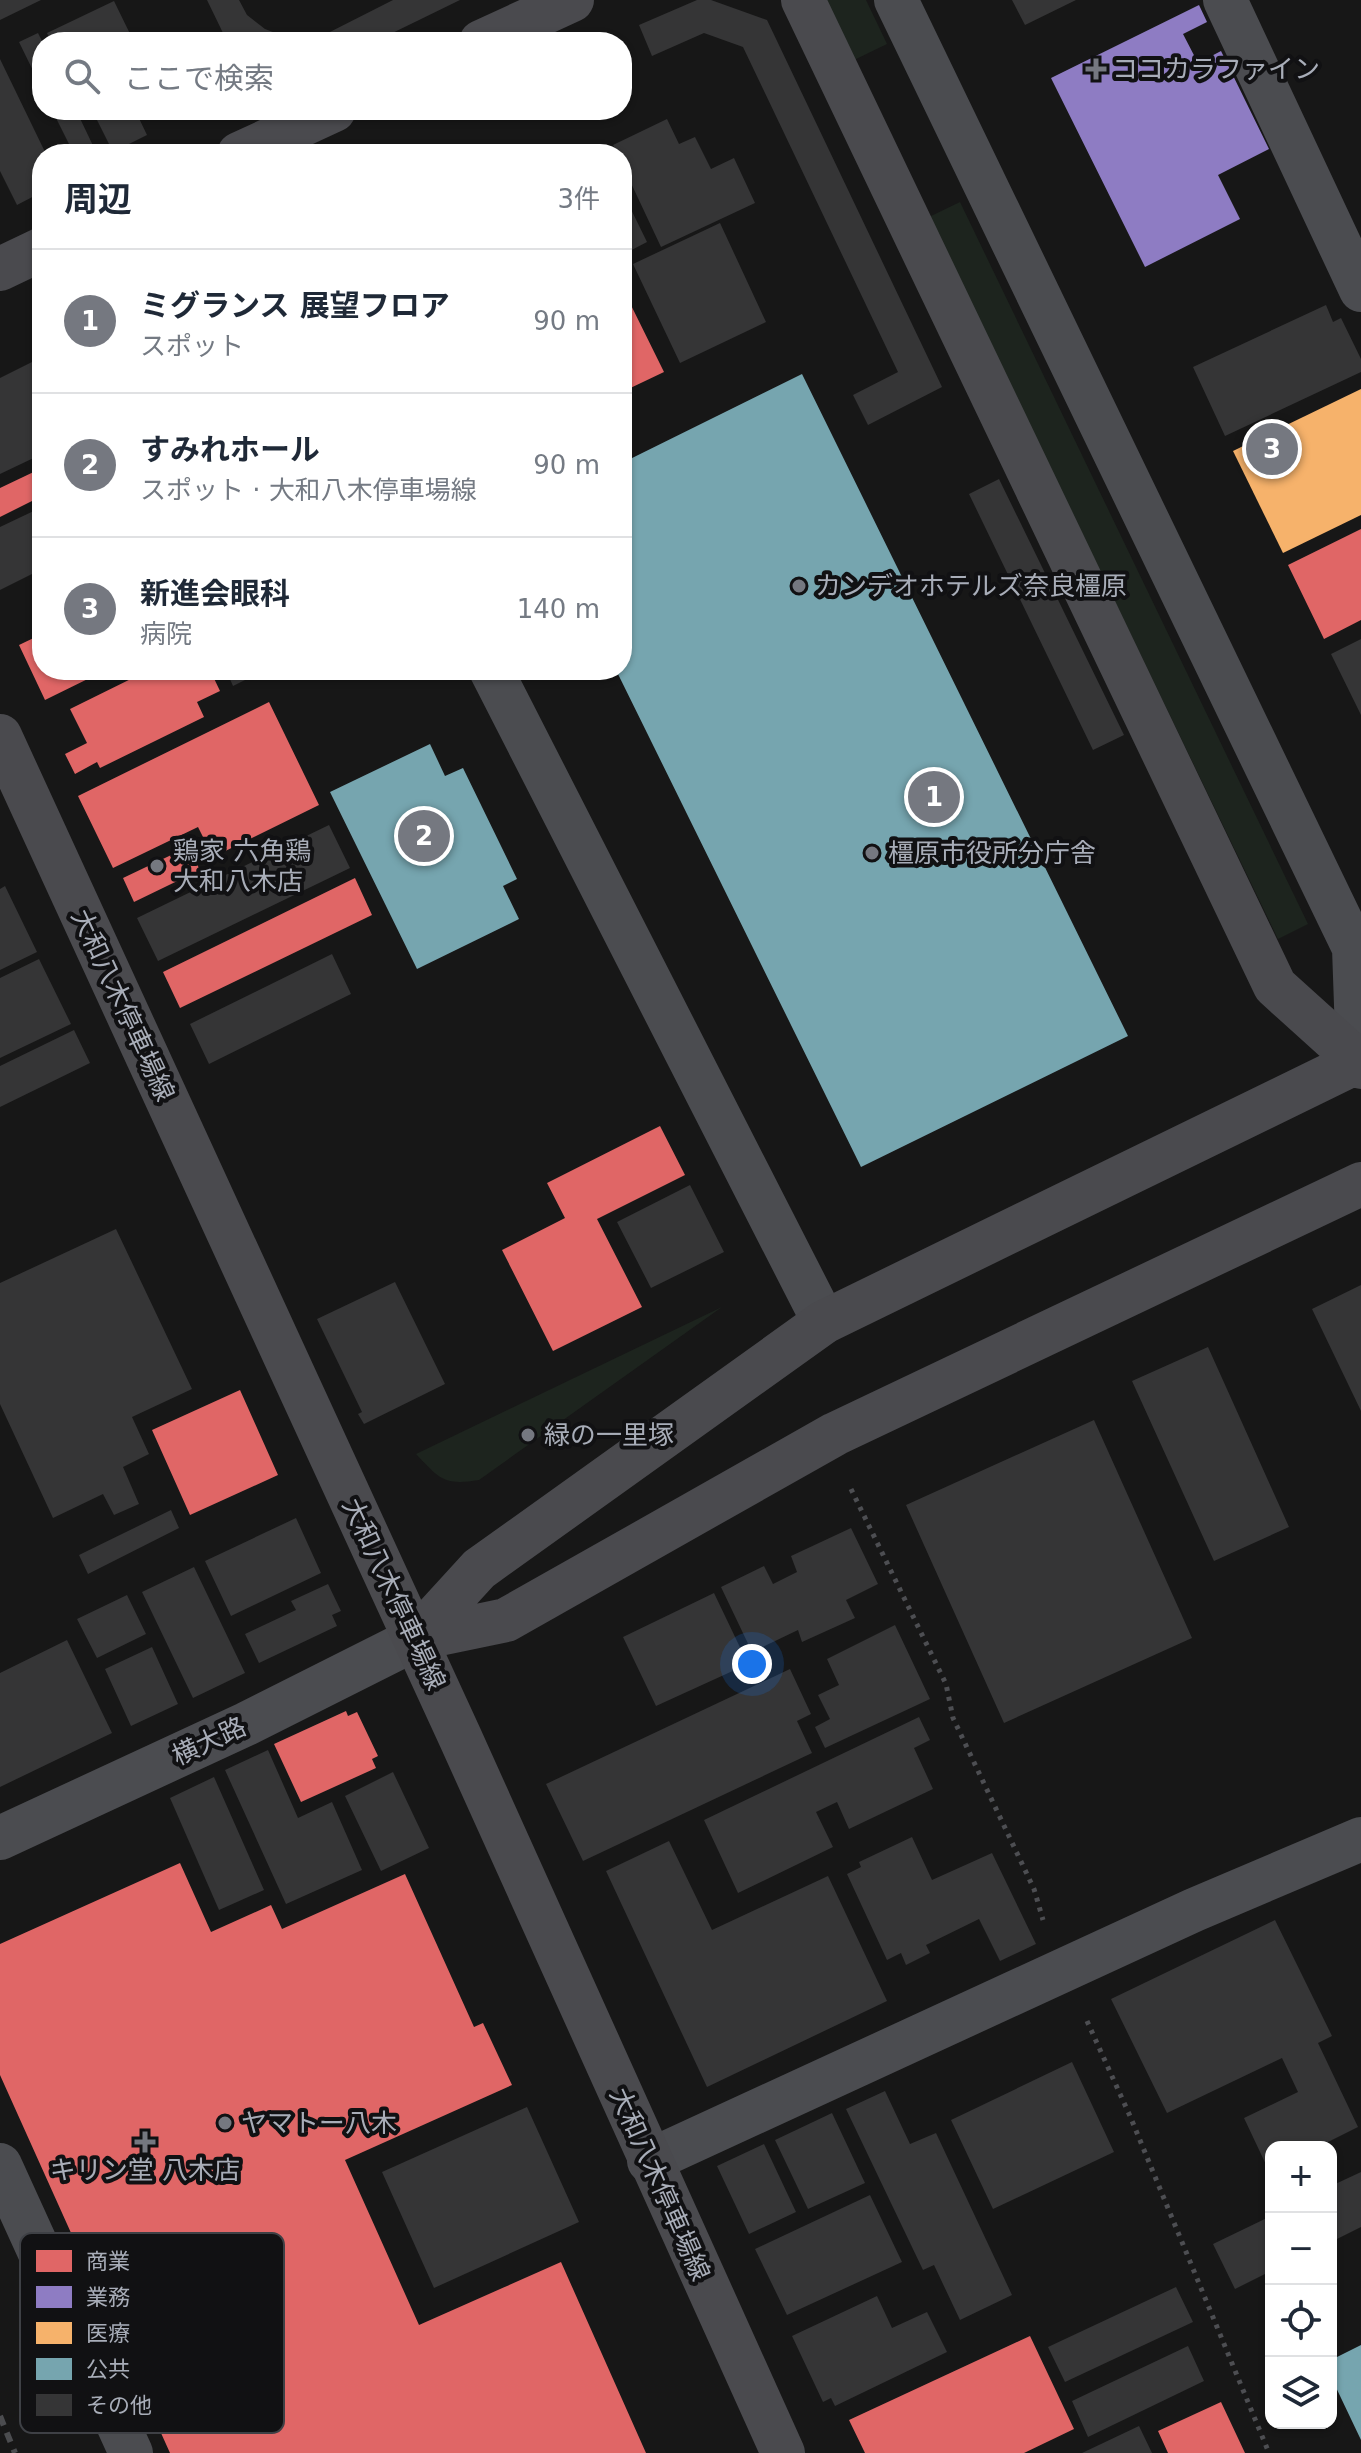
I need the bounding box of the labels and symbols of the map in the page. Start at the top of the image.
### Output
place label: ココカラファイン [1112,54,1320,84]
marker: ココカラファイン [1087,60,1105,78]
pin: 3 [1246,419,1298,479]
place label: カンデオホテルズ奈良橿原 [815,571,1127,601]
marker: カンデオホテルズ奈良橿原 [790,577,808,595]
pin: 1 [908,767,960,827]
pin: 2 [398,806,450,866]
place label: 鶏家 六角鶏 大和八木店 [173,836,311,896]
place label: 橿原市役所分庁舎 [888,838,1096,868]
marker: 橿原市役所分庁舎 [863,844,881,862]
marker: 鶏家 六角鶏 大和八木店 [148,857,166,875]
street label: 大和八木停車場線 [65,904,181,1106]
place label: 緑の一里塚 [544,1420,674,1450]
marker: 緑の一里塚 [519,1426,537,1444]
street label: 大和八木停車場線 [336,1493,452,1695]
your location [732,1644,772,1684]
street label: 横大路 [167,1711,251,1771]
street label: 大和八木停車場線 [604,2083,716,2285]
place label: ヤマトー八木 [241,2108,397,2138]
marker: ヤマトー八木 [216,2114,234,2132]
marker: キリン堂 八木店 [136,2133,154,2151]
place label: キリン堂 八木店 [50,2155,240,2185]
legend [20,2233,284,2433]
text: 商業 [86,2249,130,2274]
text: 業務 [86,2285,130,2310]
text: 医療 [86,2321,130,2346]
text: 公共 [86,2357,130,2382]
text: その他 [86,2393,152,2418]

